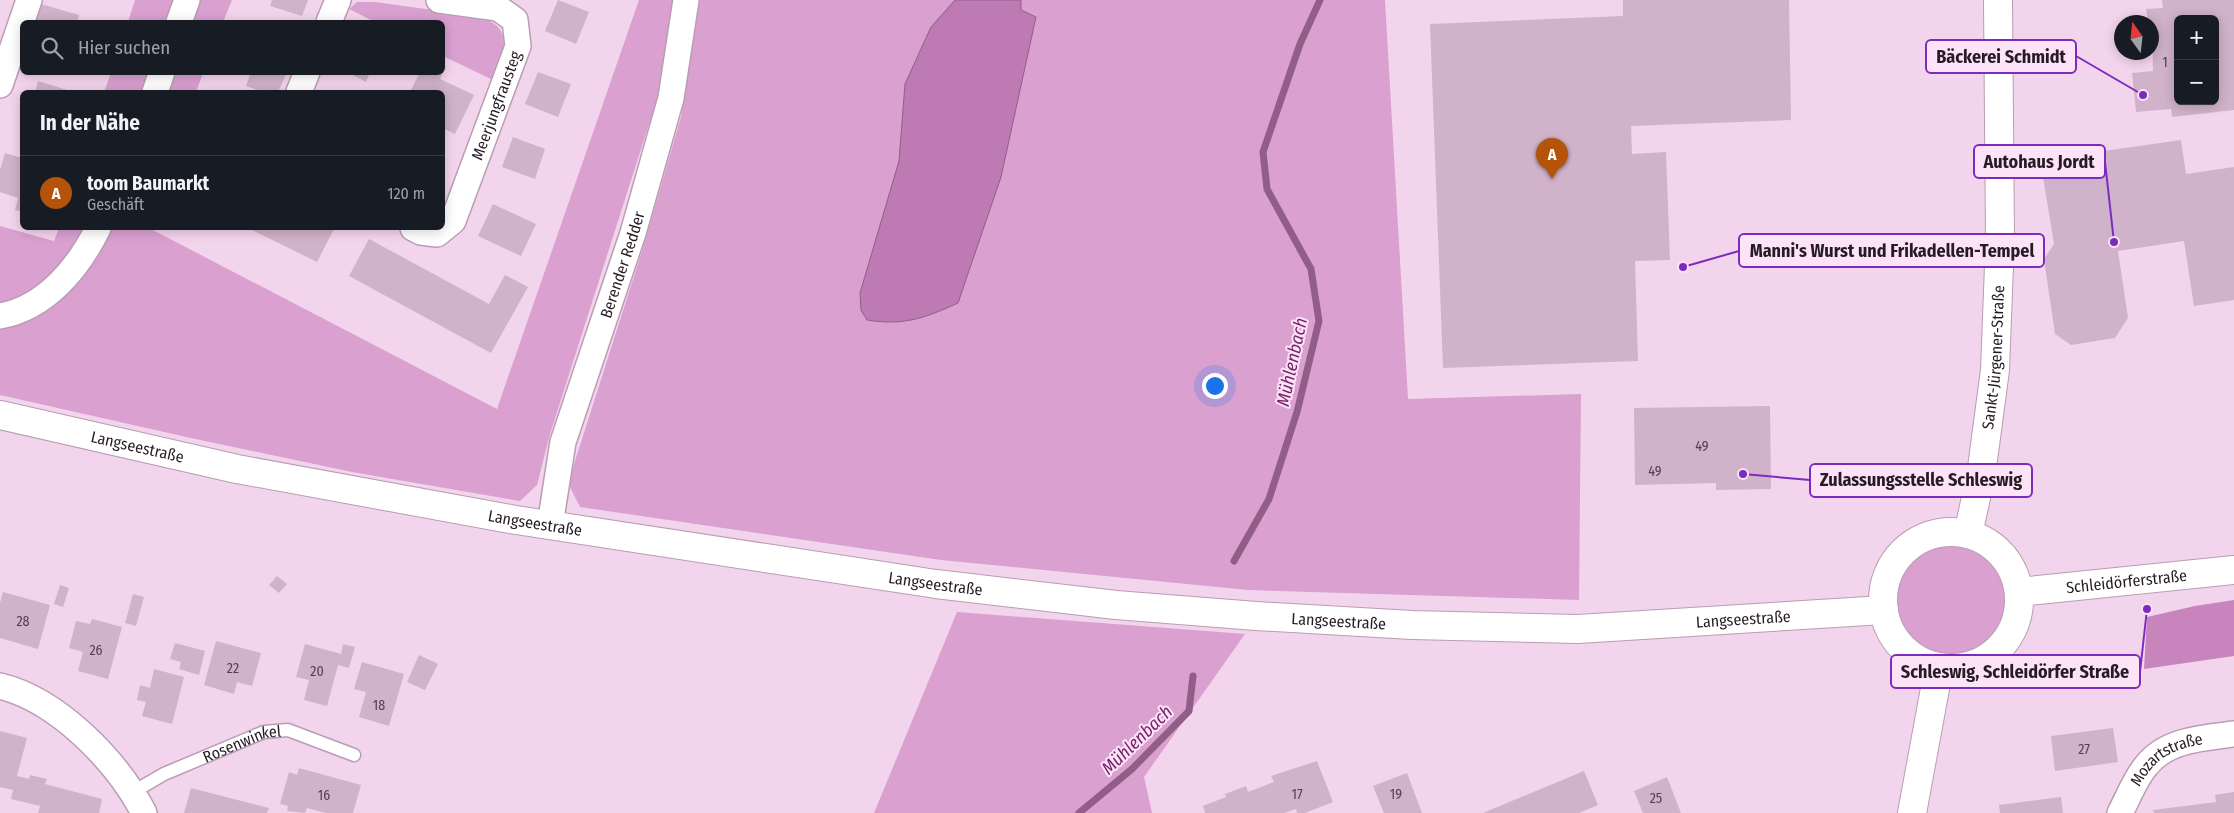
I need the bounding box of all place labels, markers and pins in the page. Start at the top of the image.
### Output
callout: Bäckerei Schmidt [1926,40,2076,73]
pin: A [1536,138,1568,179]
callout: Autohaus Jordt [1974,145,2105,178]
callout: Manni's Wurst und Frikadellen-Tempel [1739,234,2044,267]
callout: Zulassungsstelle Schleswig [1810,464,2032,497]
callout: Schleswig, Schleidörfer Straße [1891,655,2140,688]

